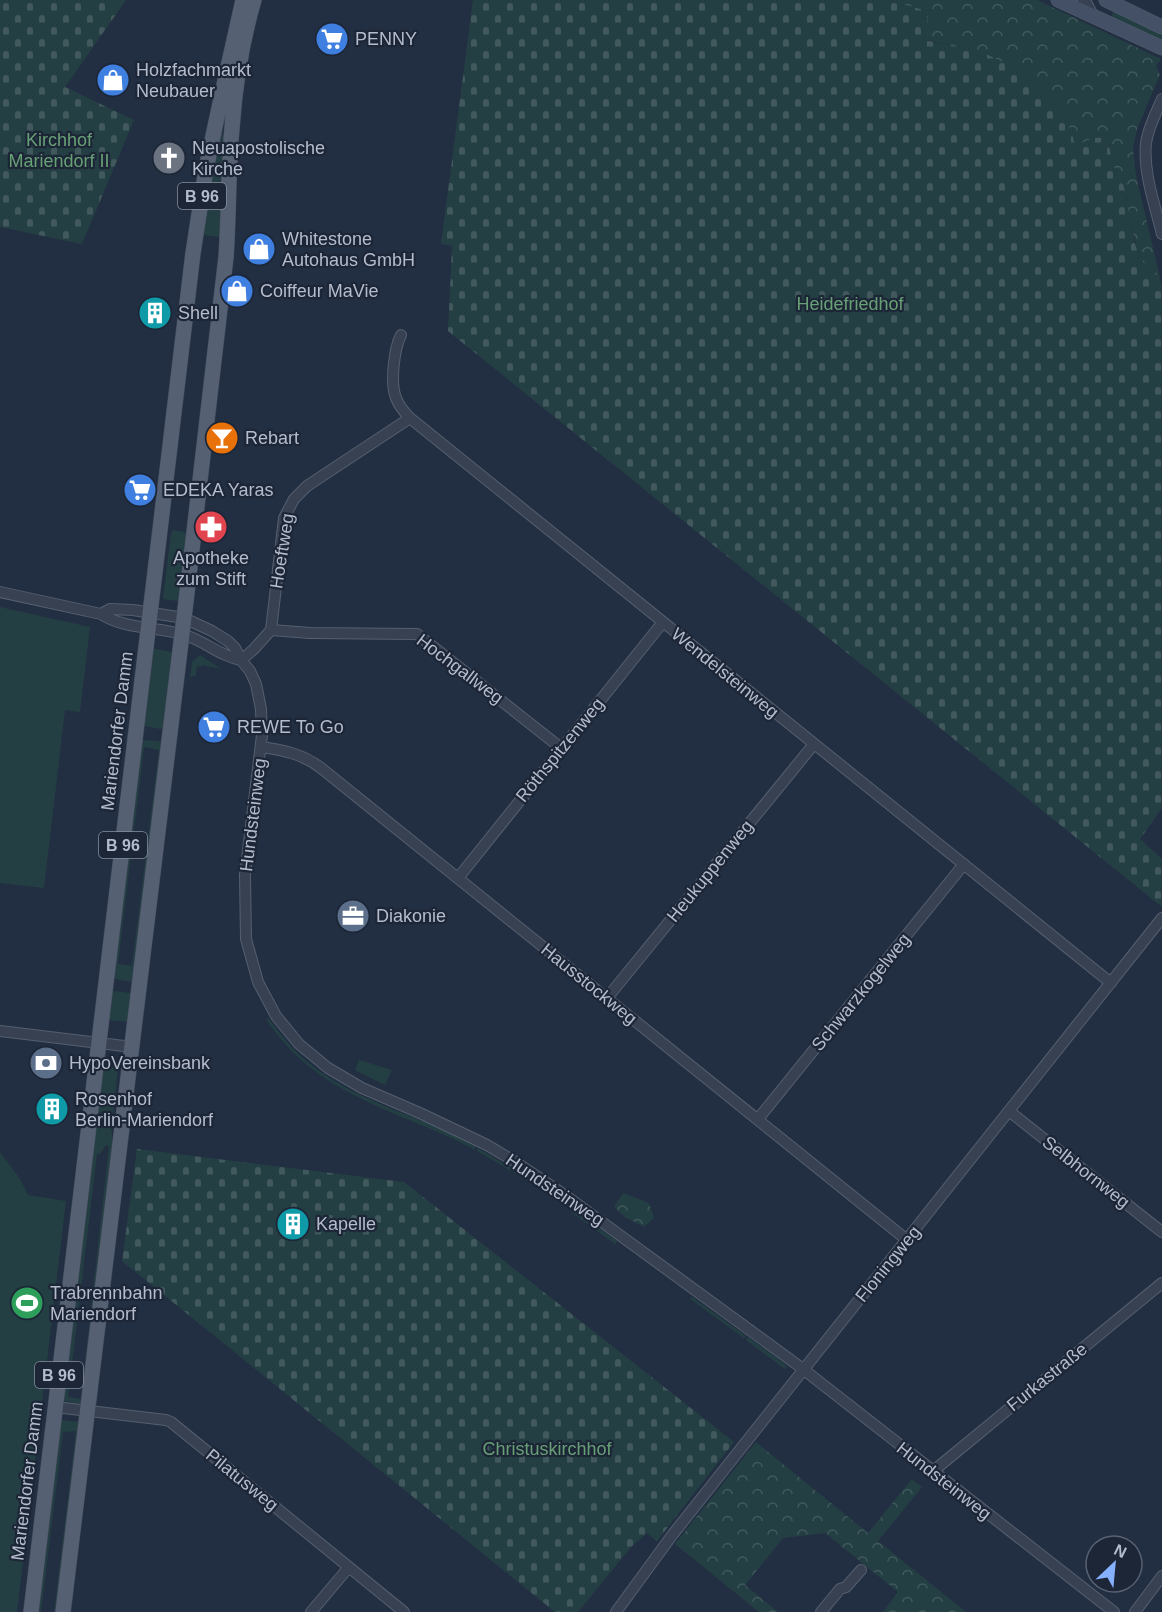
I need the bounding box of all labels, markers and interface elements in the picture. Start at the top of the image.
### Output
supermarket icon: PENNY [314,21,350,57]
place label: PENNY [355,29,417,49]
place label: Holzfachmarkt Neubauer [136,60,251,101]
shop icon: Holzfachmarkt Neubauer [95,62,131,98]
park label: Kirchhof Mariendorf II [8,130,110,171]
place label: Neuapostolische Kirche [192,138,325,179]
church icon: Neuapostolische Kirche [151,140,187,176]
road number: B 96 [178,183,226,209]
place label: Whitestone Autohaus GmbH [282,229,415,270]
shop icon: Whitestone Autohaus GmbH [241,231,277,267]
shop icon: Coiffeur MaVie [219,273,255,309]
place label: Coiffeur MaVie [260,281,378,301]
park label: Heidefriedhof [796,294,905,314]
building icon: Shell [137,295,173,331]
place label: Shell [178,303,218,323]
bar icon: Rebart [204,420,240,456]
place label: Rebart [245,428,299,448]
supermarket icon: EDEKA Yaras [122,472,158,508]
place label: EDEKA Yaras [163,480,273,500]
pharmacy icon: Apotheke zum Stift [193,509,229,545]
street label: Hoeftweg [266,512,298,590]
place label: Apotheke zum Stift [173,548,249,589]
street label: Wendelsteinweg [668,624,782,722]
street label: Hochgallweg [413,630,507,708]
street label: Mariendorfer Damm [97,650,137,812]
street label: Röthspitzenweg [512,694,608,806]
supermarket icon: REWE To Go [196,709,232,745]
place label: REWE To Go [237,717,344,737]
street label: Hundsteinweg [236,757,270,873]
street label: Heukuppenweg [663,816,757,926]
road number: B 96 [99,832,147,858]
office icon: Diakonie [335,898,371,934]
place label: Diakonie [376,906,446,926]
street label: Schwarzkogelweg [808,929,914,1055]
street label: Hausstockweg [537,939,641,1029]
bank icon: HypoVereinsbank [28,1045,64,1081]
place label: HypoVereinsbank [69,1053,211,1073]
place label: Rosenhof Berlin-Mariendorf [75,1089,214,1130]
building icon: Rosenhof Berlin-Mariendorf [34,1091,70,1127]
street label: Selbhornweg [1038,1132,1134,1212]
street label: Hundsteinweg [502,1150,608,1230]
building icon: Kapelle [275,1206,311,1242]
place label: Kapelle [316,1214,376,1234]
street label: Floningweg [851,1222,925,1306]
place label: Trabrennbahn Mariendorf [50,1283,162,1324]
sports icon: Trabrennbahn Mariendorf [9,1285,45,1321]
street label: Furkastraße [1003,1339,1091,1415]
road number: B 96 [35,1362,83,1388]
street label: Mariendorfer Damm [7,1400,47,1562]
street label: Hundsteinweg [893,1438,995,1524]
park label: Christuskirchhof [482,1439,613,1459]
street label: Pilatusweg [202,1445,282,1515]
north arrow [1084,1534,1144,1594]
text: N [1111,1541,1129,1561]

